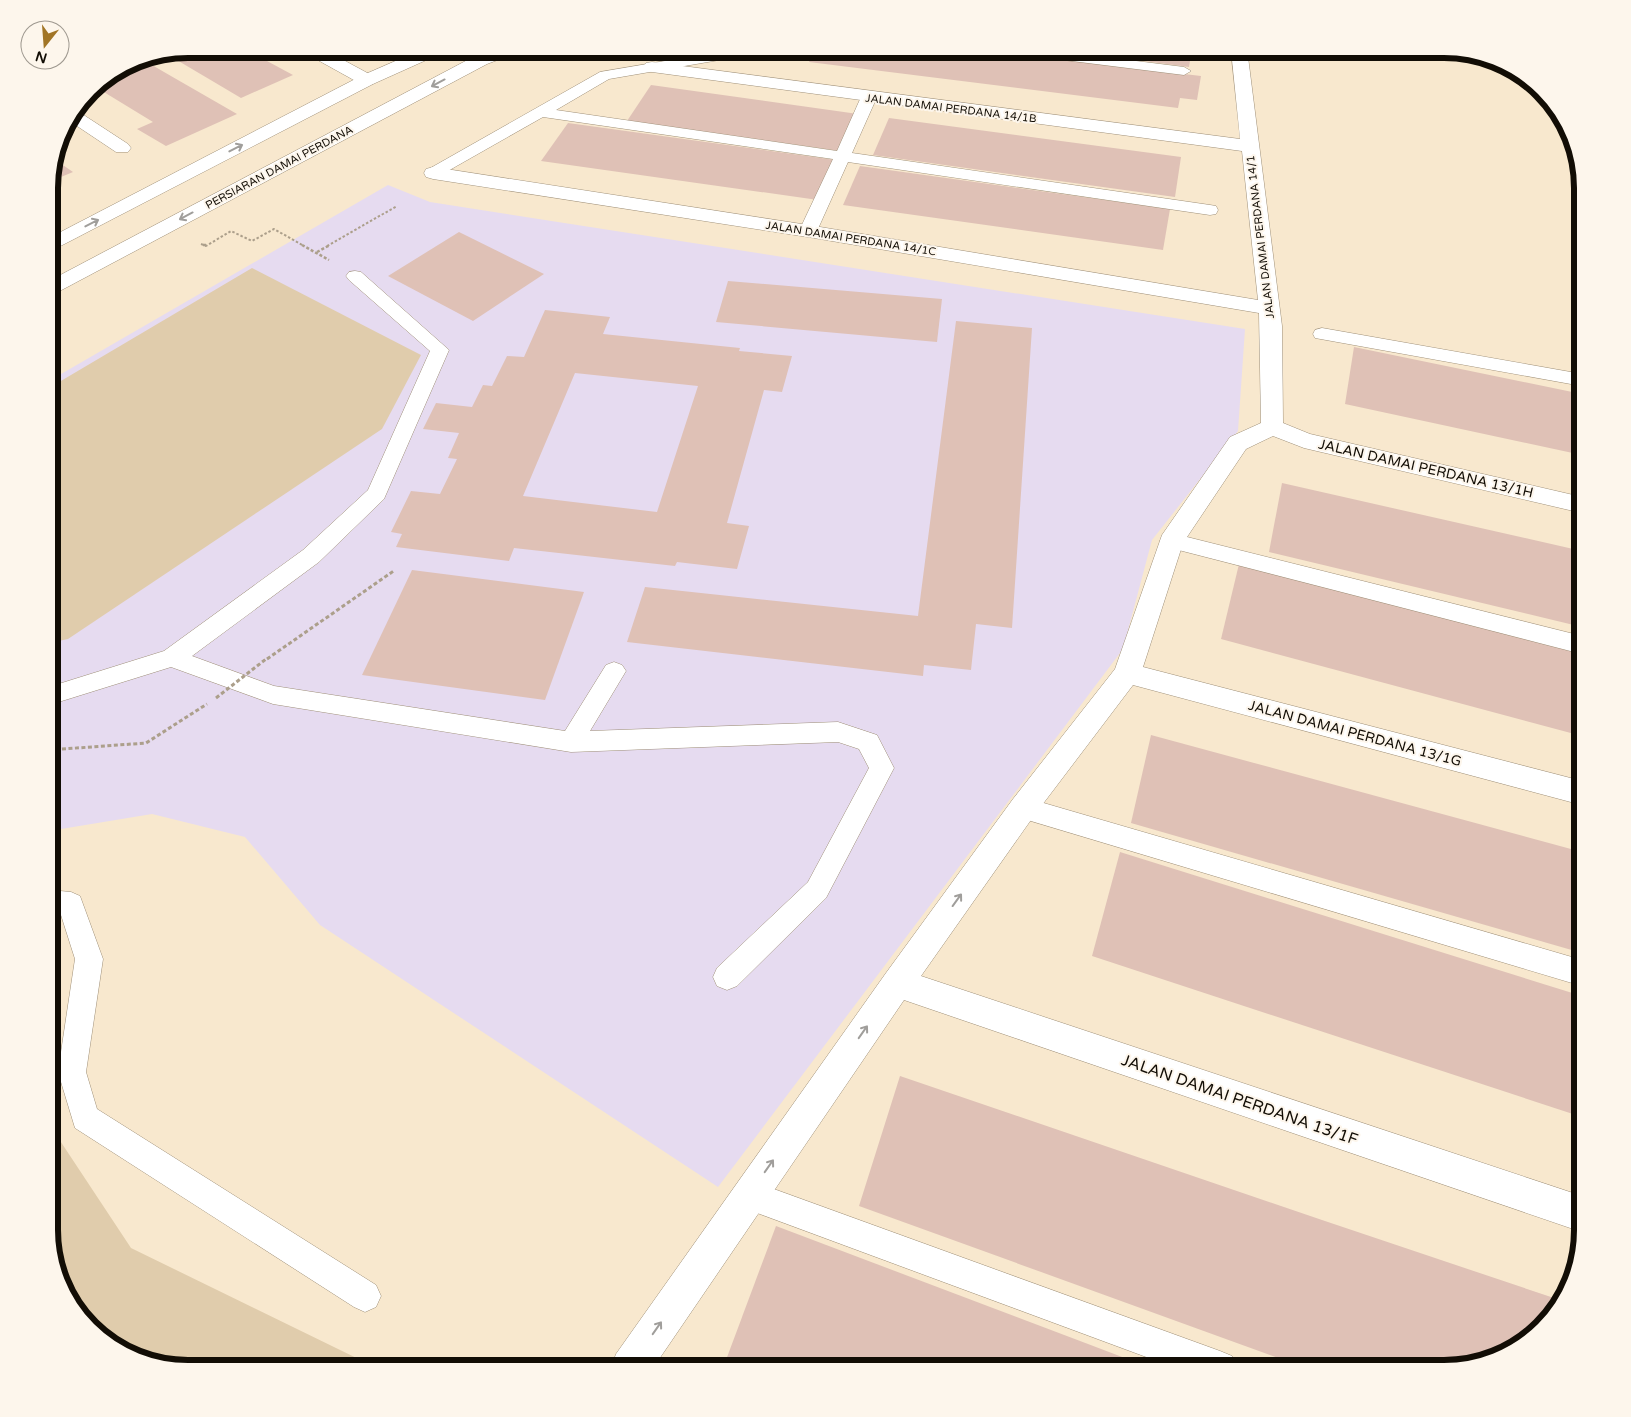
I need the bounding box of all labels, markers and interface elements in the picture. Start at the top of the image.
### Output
north arrow [20,20,70,70]
text: N [33,47,49,67]
one-way arrow [431,78,446,88]
street label: JALAN DAMAI PERDANA 14/1B [865,92,1038,125]
street label: PERSIARAN DAMAI PERDANA [203,123,355,212]
one-way arrow [229,143,244,153]
street label: JALAN DAMAI PERDANA 14/1 [1244,155,1277,319]
one-way arrow [179,212,194,221]
one-way arrow [85,218,100,228]
street label: JALAN DAMAI PERDANA 14/1C [765,219,937,258]
street label: JALAN DAMAI PERDANA 13/1H [1317,435,1535,502]
street label: JALAN DAMAI PERDANA 13/1G [1246,697,1463,770]
one-way arrow [952,893,962,907]
one-way arrow [858,1026,868,1040]
street label: JALAN DAMAI PERDANA 13/1F [1119,1050,1361,1150]
one-way arrow [764,1159,774,1173]
one-way arrow [652,1321,662,1335]

